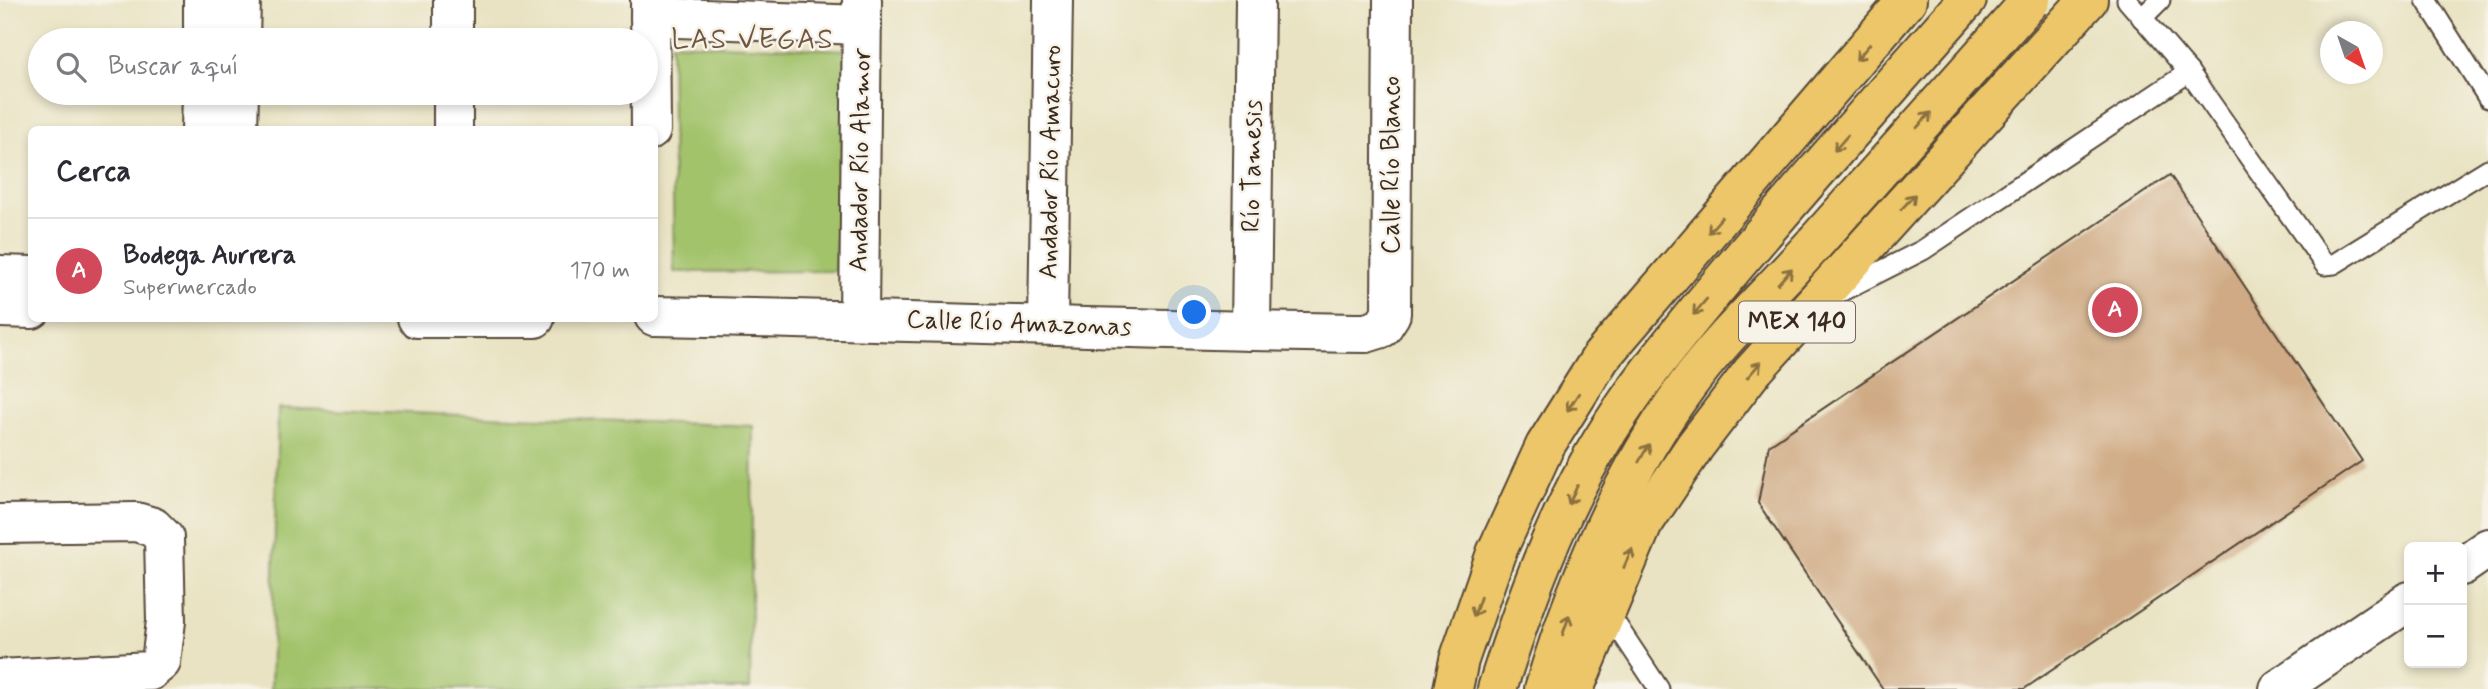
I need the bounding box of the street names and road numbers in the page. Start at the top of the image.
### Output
street label: Andador Río Amacuro [1032,44,1070,280]
street label: Andador Río Alamor [842,47,880,272]
street label: Calle Río Blanco [1375,76,1409,254]
street label: Río Tamesis [1235,99,1271,233]
road number: MEX 140 [1739,302,1855,342]
street label: Calle Río Amazonas [906,303,1132,345]

